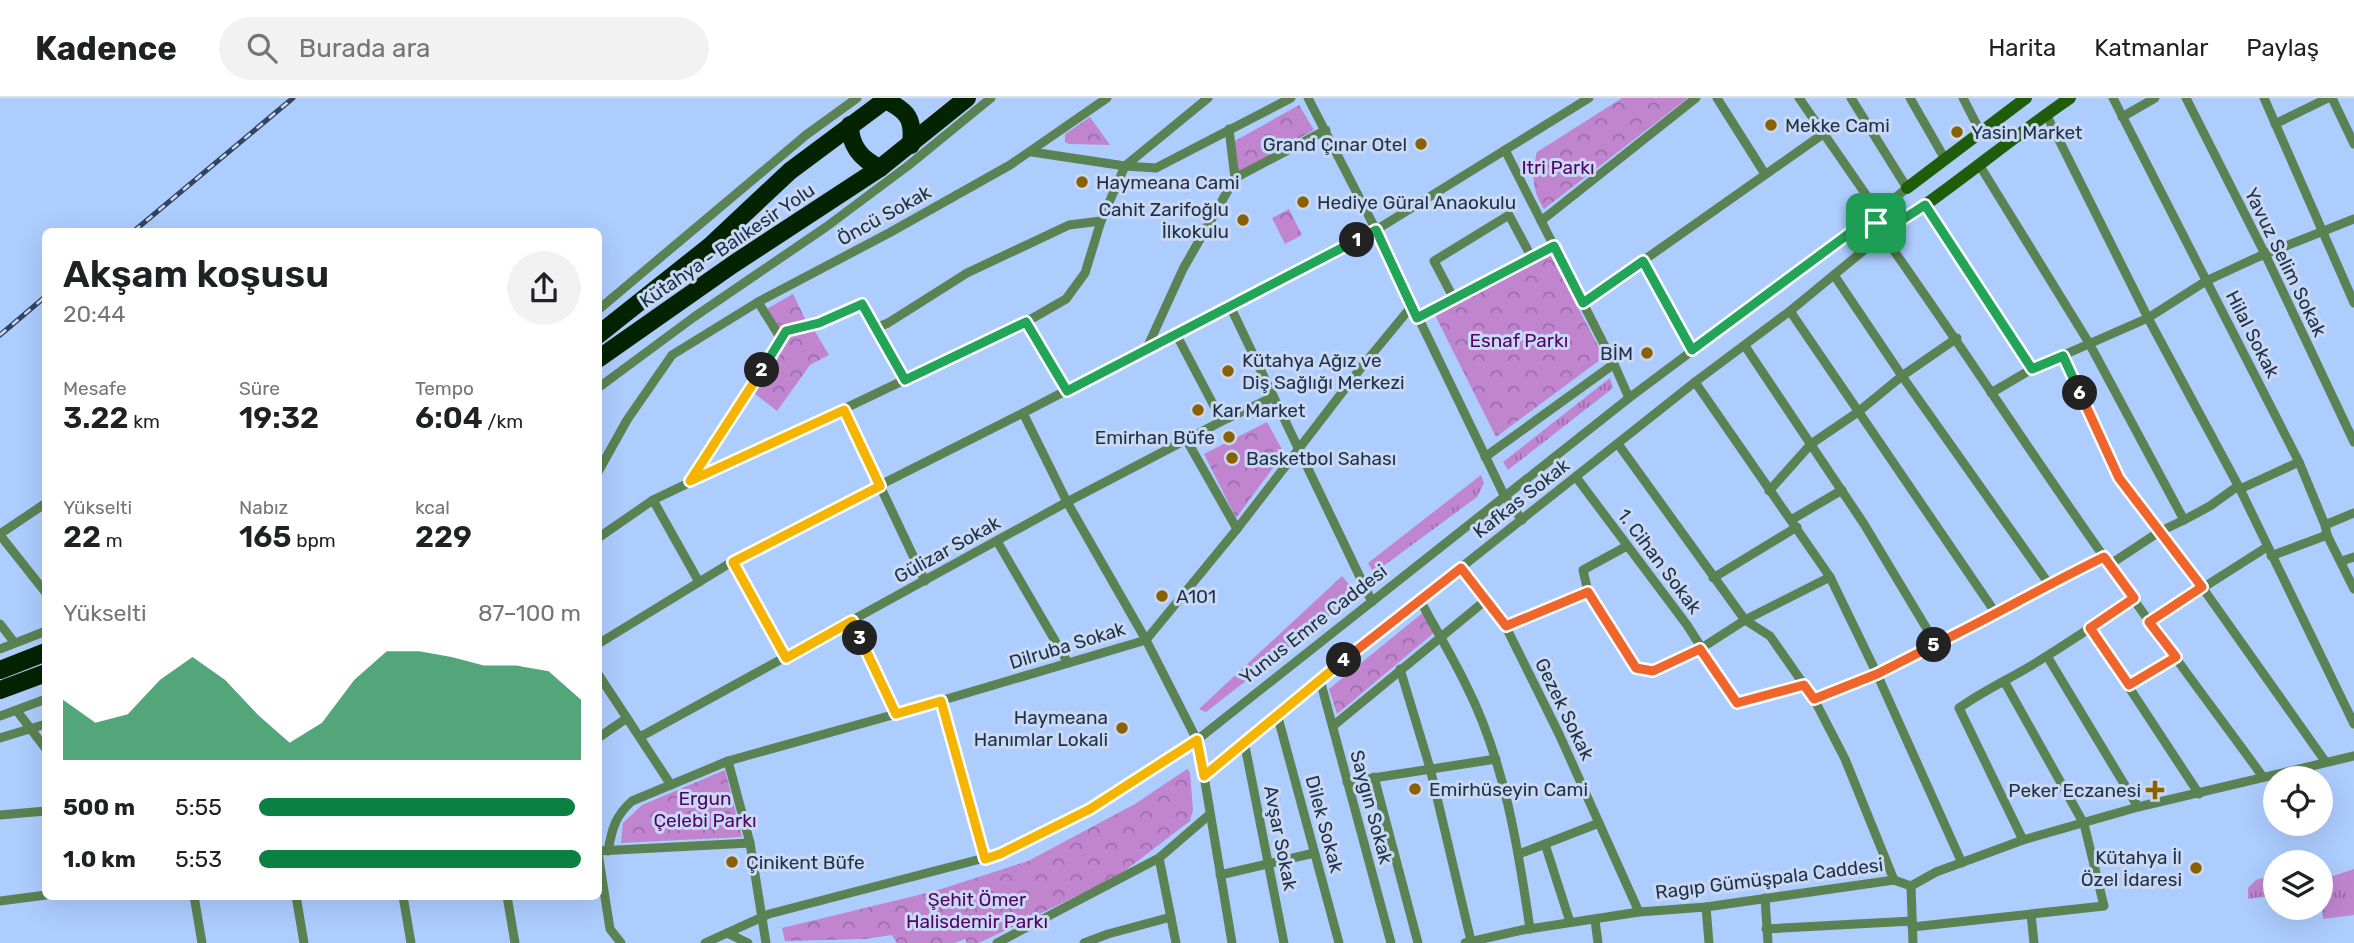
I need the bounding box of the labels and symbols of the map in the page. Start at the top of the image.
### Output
place label: Mekke Cami [1785,114,1890,137]
marker: Mekke Cami [1763,117,1779,133]
place label: Yasin Market [1971,121,2083,144]
marker: Yasin Market [1949,124,1965,140]
place label: Grand Çınar Otel [1263,133,1407,156]
marker: Grand Çınar Otel [1413,136,1429,152]
park label: Itri Parkı [1521,156,1595,179]
place label: Haymeana Cami [1096,171,1240,194]
marker: Haymeana Cami [1074,174,1090,190]
street label: Kütahya - Balıkesir Yolu [635,178,819,313]
street label: Öncü Sokak [833,180,935,251]
street label: Yavuz Selim Sokak [2240,184,2332,341]
place label: Hediye Güral Anaokulu [1317,191,1516,214]
pin [1846,193,1906,253]
marker: Hediye Güral Anaokulu [1295,194,1311,210]
place label: Cahit Zarifoğlu İlkokulu [1098,198,1229,243]
marker: Cahit Zarifoğlu İlkokulu [1235,212,1251,228]
pin: 1 [1340,222,1374,258]
street label: Hilal Sokak [2221,287,2284,382]
park label: Esnaf Parkı [1470,329,1568,352]
place label: BİM [1600,342,1633,365]
marker: BİM [1639,345,1655,361]
place label: Kütahya Ağız ve Diş Sağlığı Merkezi [1242,349,1405,394]
pin: 2 [744,352,780,388]
marker: Kütahya Ağız ve Diş Sağlığı Merkezi [1220,363,1236,379]
pin: 6 [2062,376,2098,410]
place label: Kar Market [1212,399,1306,422]
marker: Kar Market [1190,402,1206,418]
place label: Emirhan Büfe [1095,426,1215,449]
marker: Emirhan Büfe [1221,429,1237,445]
place label: Basketbol Sahası [1246,447,1396,470]
marker: Basketbol Sahası [1224,450,1240,466]
street label: Kafkas Sokak [1468,453,1574,543]
street label: 1. Cihan Sokak [1613,504,1707,619]
street label: Gülizar Sokak [890,511,1005,588]
street label: Yunus Emre Caddesi [1235,560,1392,689]
place label: A101 [1176,585,1216,608]
marker: A101 [1154,588,1170,604]
street label: Dilruba Sokak [1006,617,1128,674]
pin: 3 [842,620,878,656]
pin: 5 [1916,628,1952,662]
pin: 4 [1326,642,1362,678]
street label: Gezek Sokak [1530,654,1599,764]
place label: Haymeana Hanımlar Lokali [974,706,1108,751]
marker: Haymeana Hanımlar Lokali [1114,720,1130,736]
street label: Saygın Sokak [1345,748,1398,867]
street label: Dilek Sokak [1300,773,1349,876]
place label: Emirhüseyin Cami [1429,778,1588,801]
place label: Peker Eczanesi [2008,779,2141,802]
marker: Emirhüseyin Cami [1407,781,1423,797]
marker: Peker Eczanesi [2147,782,2163,798]
street label: Avşar Sokak [1259,784,1302,893]
park label: Ergun Çelebi Parkı [653,787,757,832]
place label: Kütahya İl Özel İdaresi [2081,846,2182,891]
place label: Çinikent Büfe [746,851,865,874]
street label: Ragıp Gümüşpala Caddesi [1654,853,1884,904]
marker: Çinikent Büfe [724,854,740,870]
marker: Kütahya İl Özel İdaresi [2188,860,2204,876]
park label: Şehit Ömer Halisdemir Parkı [906,888,1048,933]

